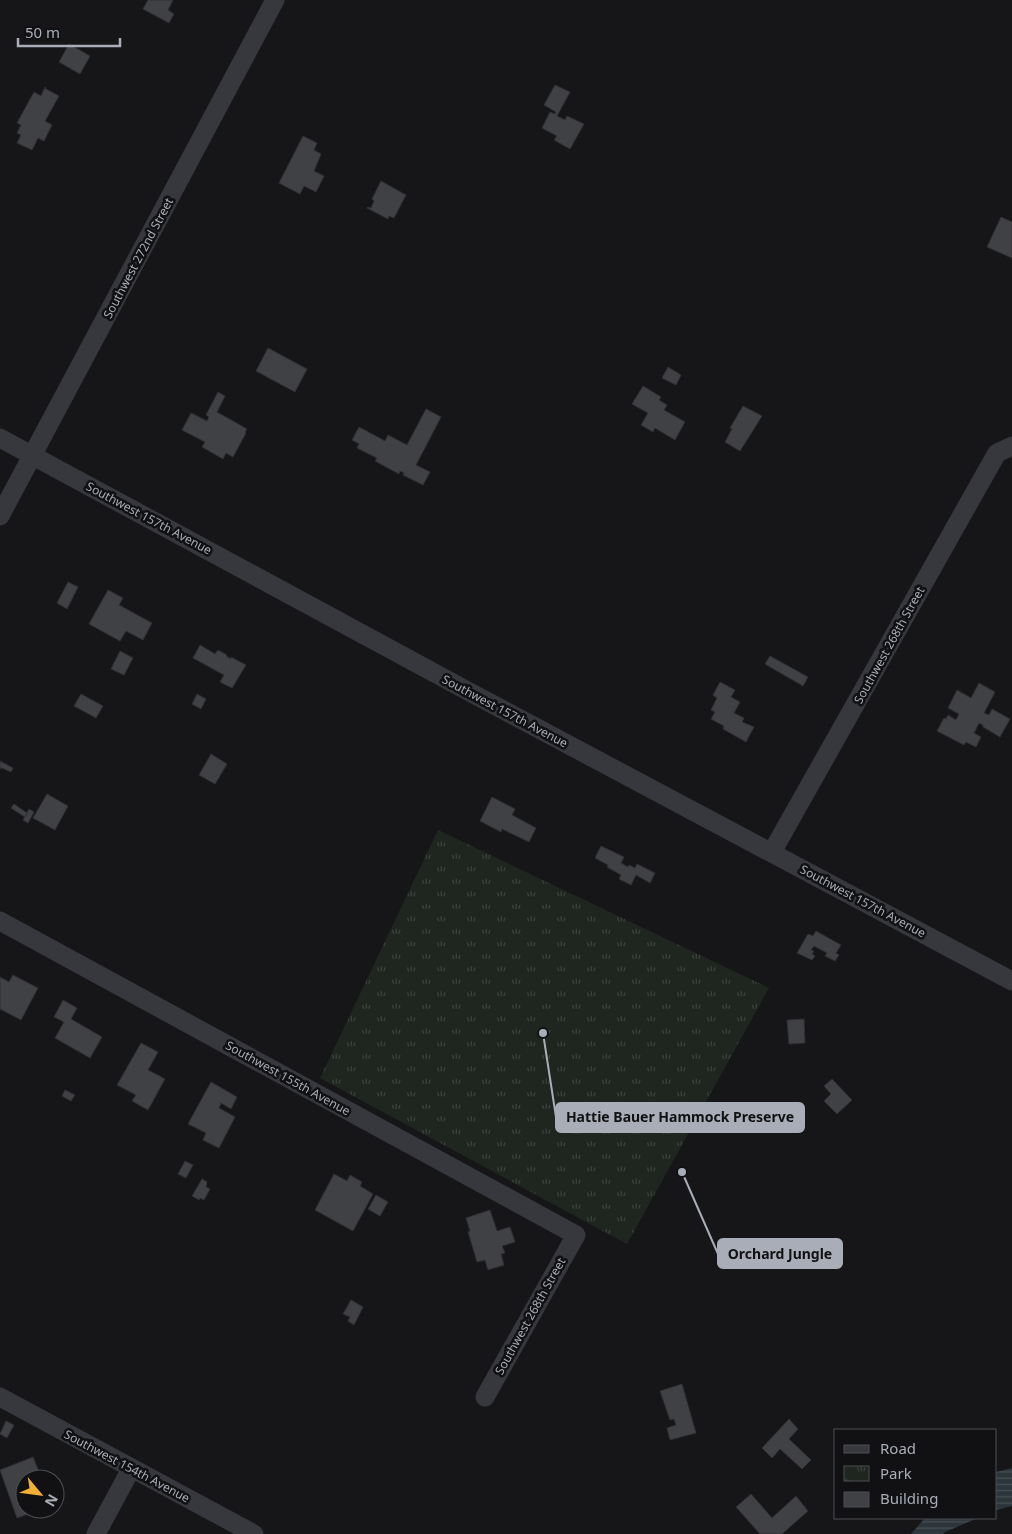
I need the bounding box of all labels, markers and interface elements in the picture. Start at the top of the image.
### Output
scale bar [18,15,120,47]
text: 50 m [25,22,60,42]
street label: Southwest 272nd Street [99,194,177,321]
street label: Southwest 157th Avenue [83,478,215,558]
street label: Southwest 268th Street [850,583,929,707]
street label: Southwest 157th Avenue [439,671,571,751]
street label: Southwest 157th Avenue [797,861,929,941]
street label: Southwest 155th Avenue [223,1037,354,1119]
callout: Hattie Bauer Hammock Preserve [556,1103,804,1132]
text: Hattie Bauer Hammock Preserve [566,1107,794,1126]
callout: Orchard Jungle [718,1239,842,1268]
text: Orchard Jungle [728,1244,832,1263]
street label: Southwest 268th Street [491,1254,570,1378]
street label: Southwest 154th Avenue [61,1426,193,1506]
legend [834,1429,997,1519]
text: Road [880,1438,916,1458]
text: Park [880,1463,912,1483]
north arrow [15,1469,65,1519]
text: Building [880,1488,938,1508]
text: N [41,1491,63,1510]

